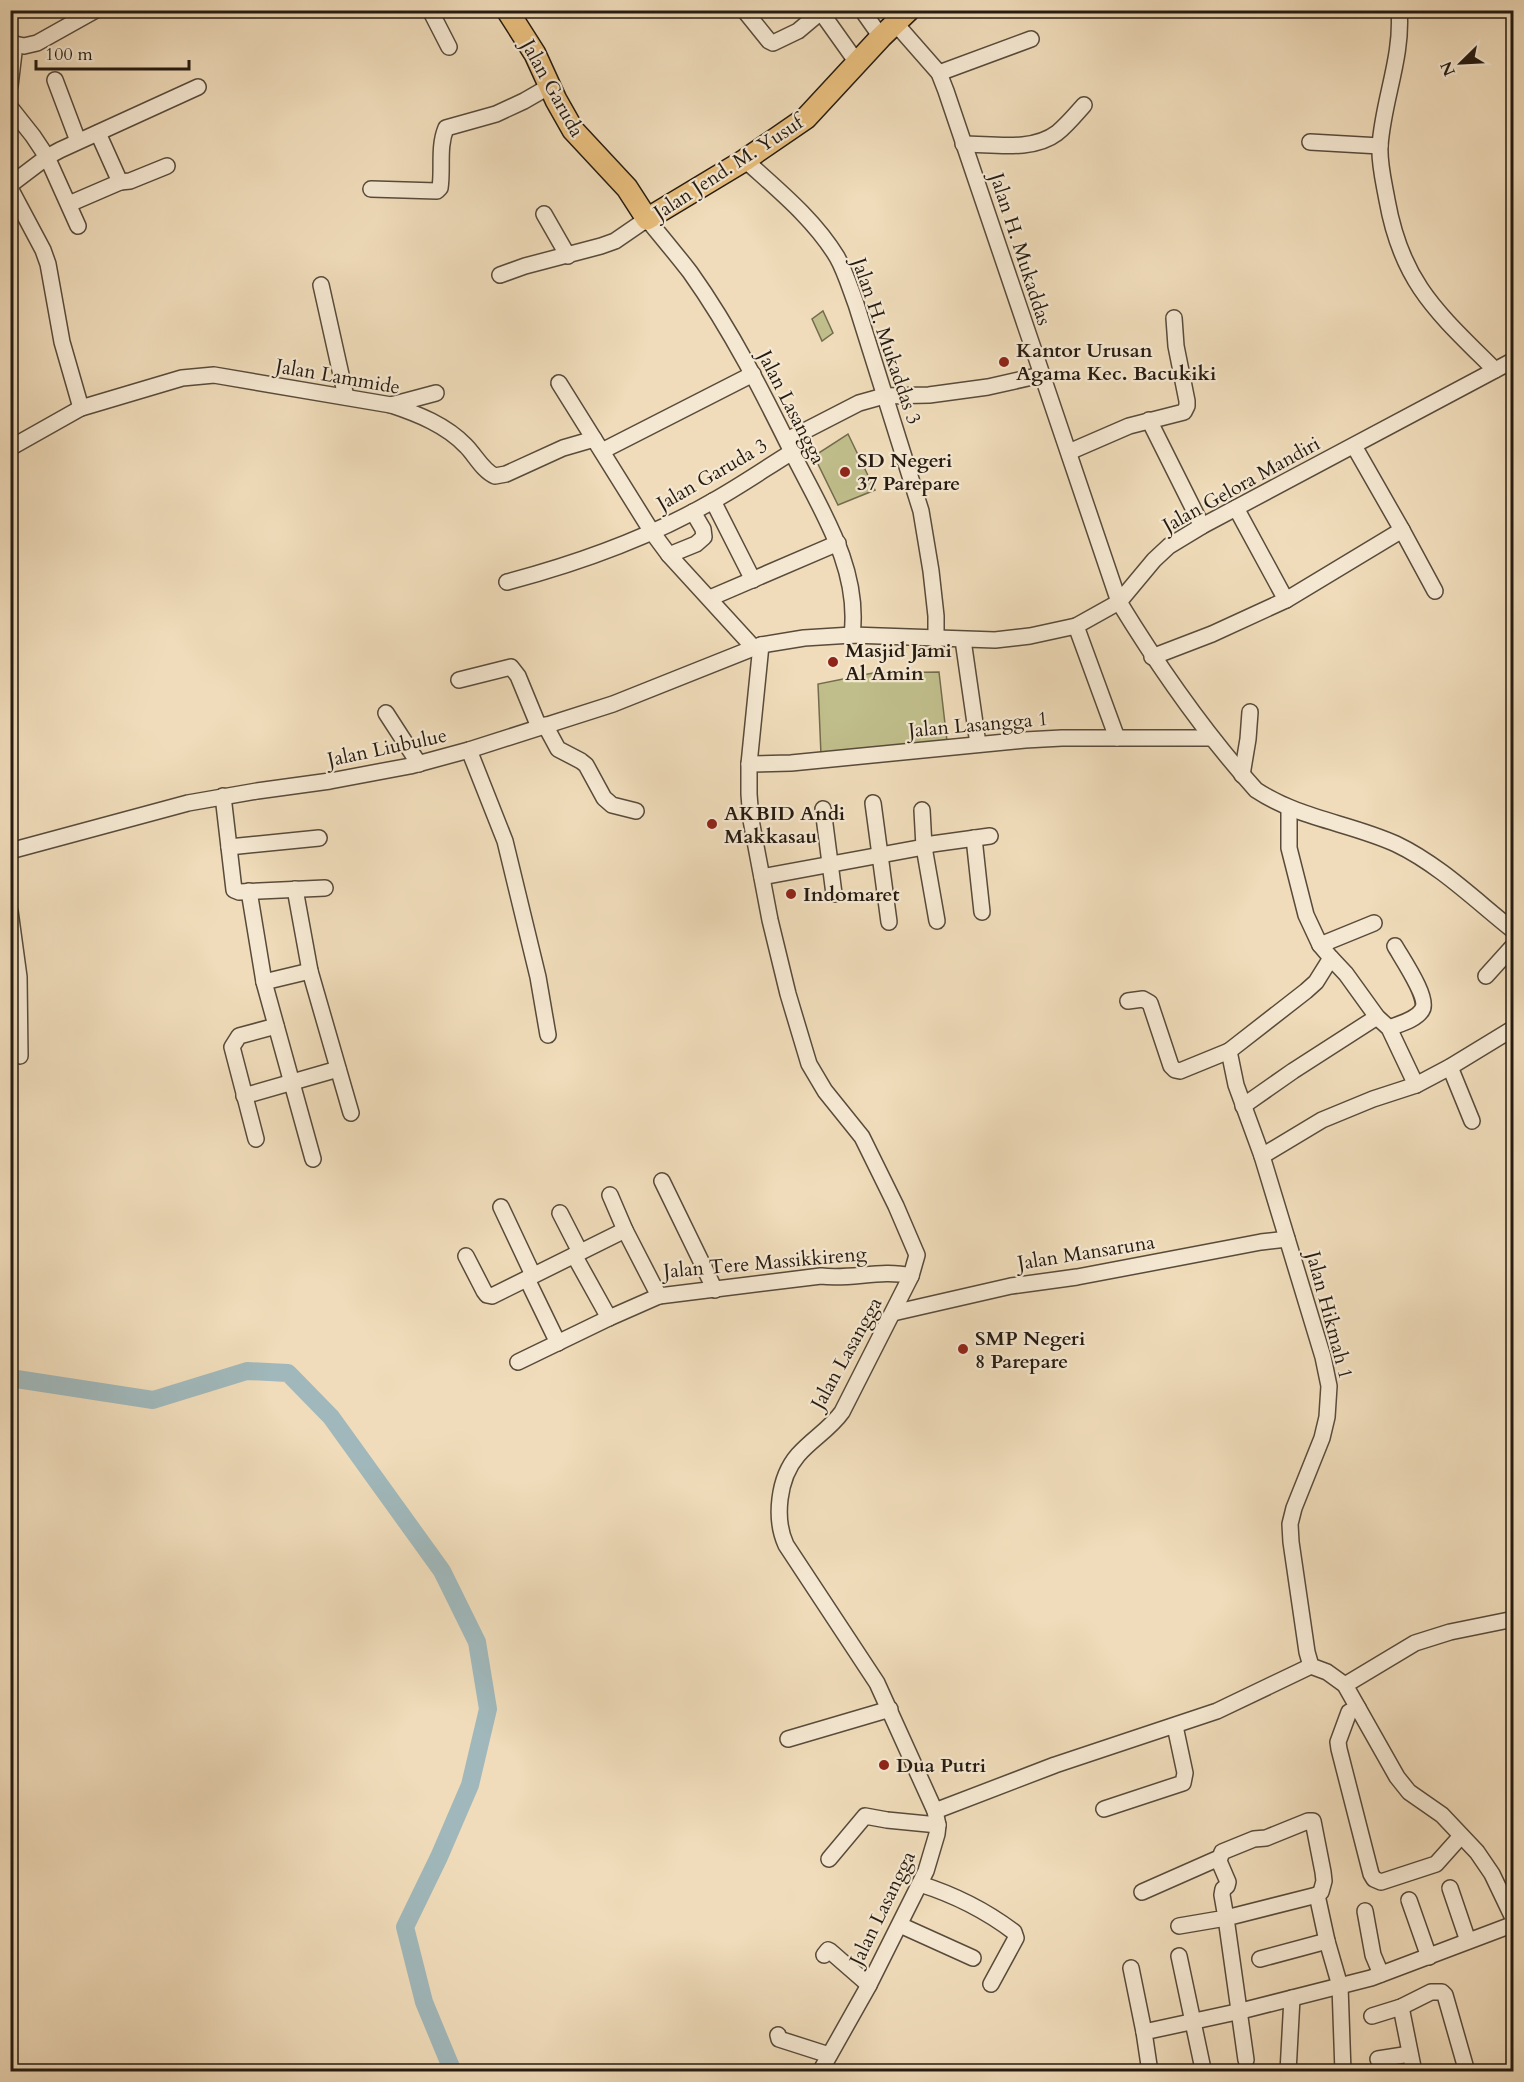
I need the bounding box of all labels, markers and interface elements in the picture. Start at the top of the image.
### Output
street label: Jalan Garuda [513,32,591,142]
scale bar [36,33,189,71]
north arrow [1431,33,1491,93]
text: 100 m [45,42,93,67]
text: N [1435,58,1461,80]
street label: Jalan Jend. M. Yusuf [646,107,811,228]
street label: Jalan H. Mukaddas [982,167,1058,329]
street label: Jalan H. Mukaddas 3 [844,251,928,428]
place label: Kantor Urusan Agama Kec. Bacukiki [1016,337,1216,387]
street label: Jalan Lasangga [750,343,832,469]
street label: Jalan Lammide [271,352,402,401]
marker: Kantor Urusan Agama Kec. Bacukiki [997,355,1011,369]
street label: Jalan Gelora Mandiri [1155,430,1325,540]
street label: Jalan Garuda 3 [649,432,772,519]
place label: SD Negeri 37 Parepare [857,447,960,497]
marker: SD Negeri 37 Parepare [838,465,852,479]
place label: Masjid Jami Al Amin [845,637,952,687]
marker: Masjid Jami Al Amin [826,655,840,669]
street label: Jalan Lasangga 1 [904,705,1049,744]
street label: Jalan Liubulue [322,722,449,774]
place label: AKBID Andi Makkasau [724,800,845,850]
marker: AKBID Andi Makkasau [705,817,719,831]
place label: Indomaret [803,881,899,908]
marker: Indomaret [784,887,798,901]
street label: Jalan Mansaruna [1013,1228,1157,1277]
street label: Jalan Tere Massikkireng [659,1240,869,1285]
street label: Jalan Hikmah 1 [1299,1245,1360,1382]
street label: Jalan Lasangga [803,1292,889,1417]
place label: SMP Negeri 8 Parepare [975,1325,1085,1375]
marker: SMP Negeri 8 Parepare [956,1342,970,1356]
place label: Dua Putri [896,1752,986,1779]
marker: Dua Putri [877,1758,891,1772]
street label: Jalan Lasangga [842,1846,922,1973]

